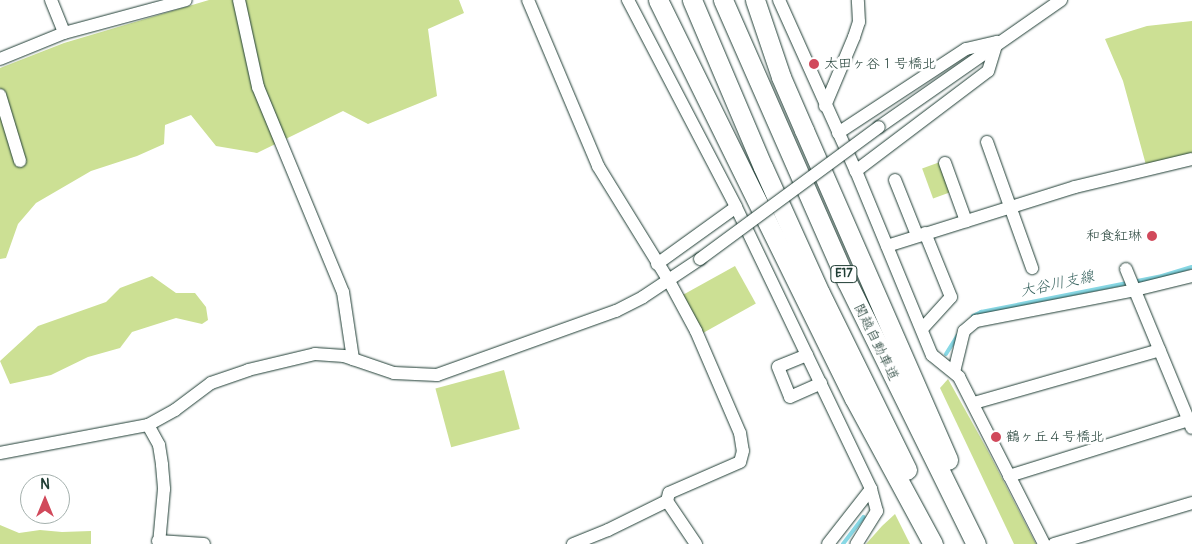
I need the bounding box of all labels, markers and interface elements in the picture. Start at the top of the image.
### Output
place label: 太田ヶ谷１号橋北 [824,56,936,72]
marker: 太田ヶ谷１号橋北 [808,58,820,70]
place label: 和食紅琳 [1086,228,1142,244]
marker: 和食紅琳 [1146,230,1158,242]
road number: E17 [830,264,858,284]
water label: 大谷川支線 [1018,267,1096,301]
street label: 関越自動車道 [850,301,902,383]
place label: 鶴ヶ丘４号橋北 [1006,429,1104,445]
marker: 鶴ヶ丘４号橋北 [990,431,1002,443]
north arrow [20,474,70,524]
text: N [40,476,50,493]

